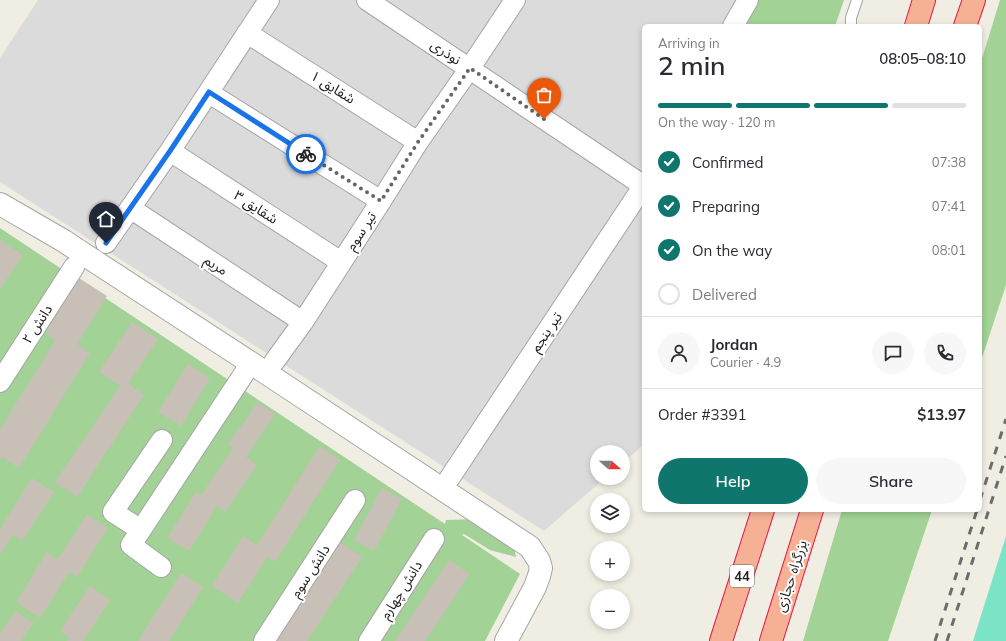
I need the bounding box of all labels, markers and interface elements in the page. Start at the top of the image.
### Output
street label: نوذری [427,35,465,69]
text: Arriving in [658,35,720,51]
text: 2 min [658,49,726,82]
text: 08:05–08:10 [879,49,966,68]
street label: شقایق ۱ [307,66,359,109]
pin [527,78,561,119]
icon: bag [533,84,555,106]
text: On the way · 120 m [658,114,775,130]
courier [286,134,326,174]
icon: bike [295,143,317,165]
icon: check [658,151,680,173]
text: Confirmed [692,153,763,172]
text: 07:38 [932,154,966,170]
street label: شقایق ۳ [230,186,282,229]
icon: check [658,195,680,217]
text: Preparing [692,197,760,216]
text: 07:41 [932,198,966,214]
pin [89,202,123,243]
icon: home [95,208,117,230]
street label: تیر سوم [342,208,382,255]
icon: check [658,239,680,261]
text: On the way [692,241,772,260]
text: 08:01 [932,242,966,258]
street label: مریم [200,251,231,281]
text: Delivered [692,285,757,304]
street label: دانش ۲ [18,301,56,347]
street label: تیر پنجم [526,309,568,357]
button: person [658,332,700,374]
button: chat [872,332,914,374]
button: phone [924,332,966,374]
text: Jordan [710,335,758,354]
text: Courier · 4.9 [710,354,781,370]
text: Order #3391 [658,405,746,424]
text: $13.97 [917,405,966,424]
north arrow [590,445,630,485]
map controls [590,445,630,629]
button: Help [658,458,808,504]
button: Share [816,458,966,504]
button: layers [590,493,630,533]
street label: بزرگراه حجازی [771,538,811,614]
street label: دانش سوم [286,541,336,602]
button: + [590,541,630,581]
street label: دانش چهارم [376,557,428,624]
road number: 44 [730,565,754,587]
button: − [590,589,630,629]

